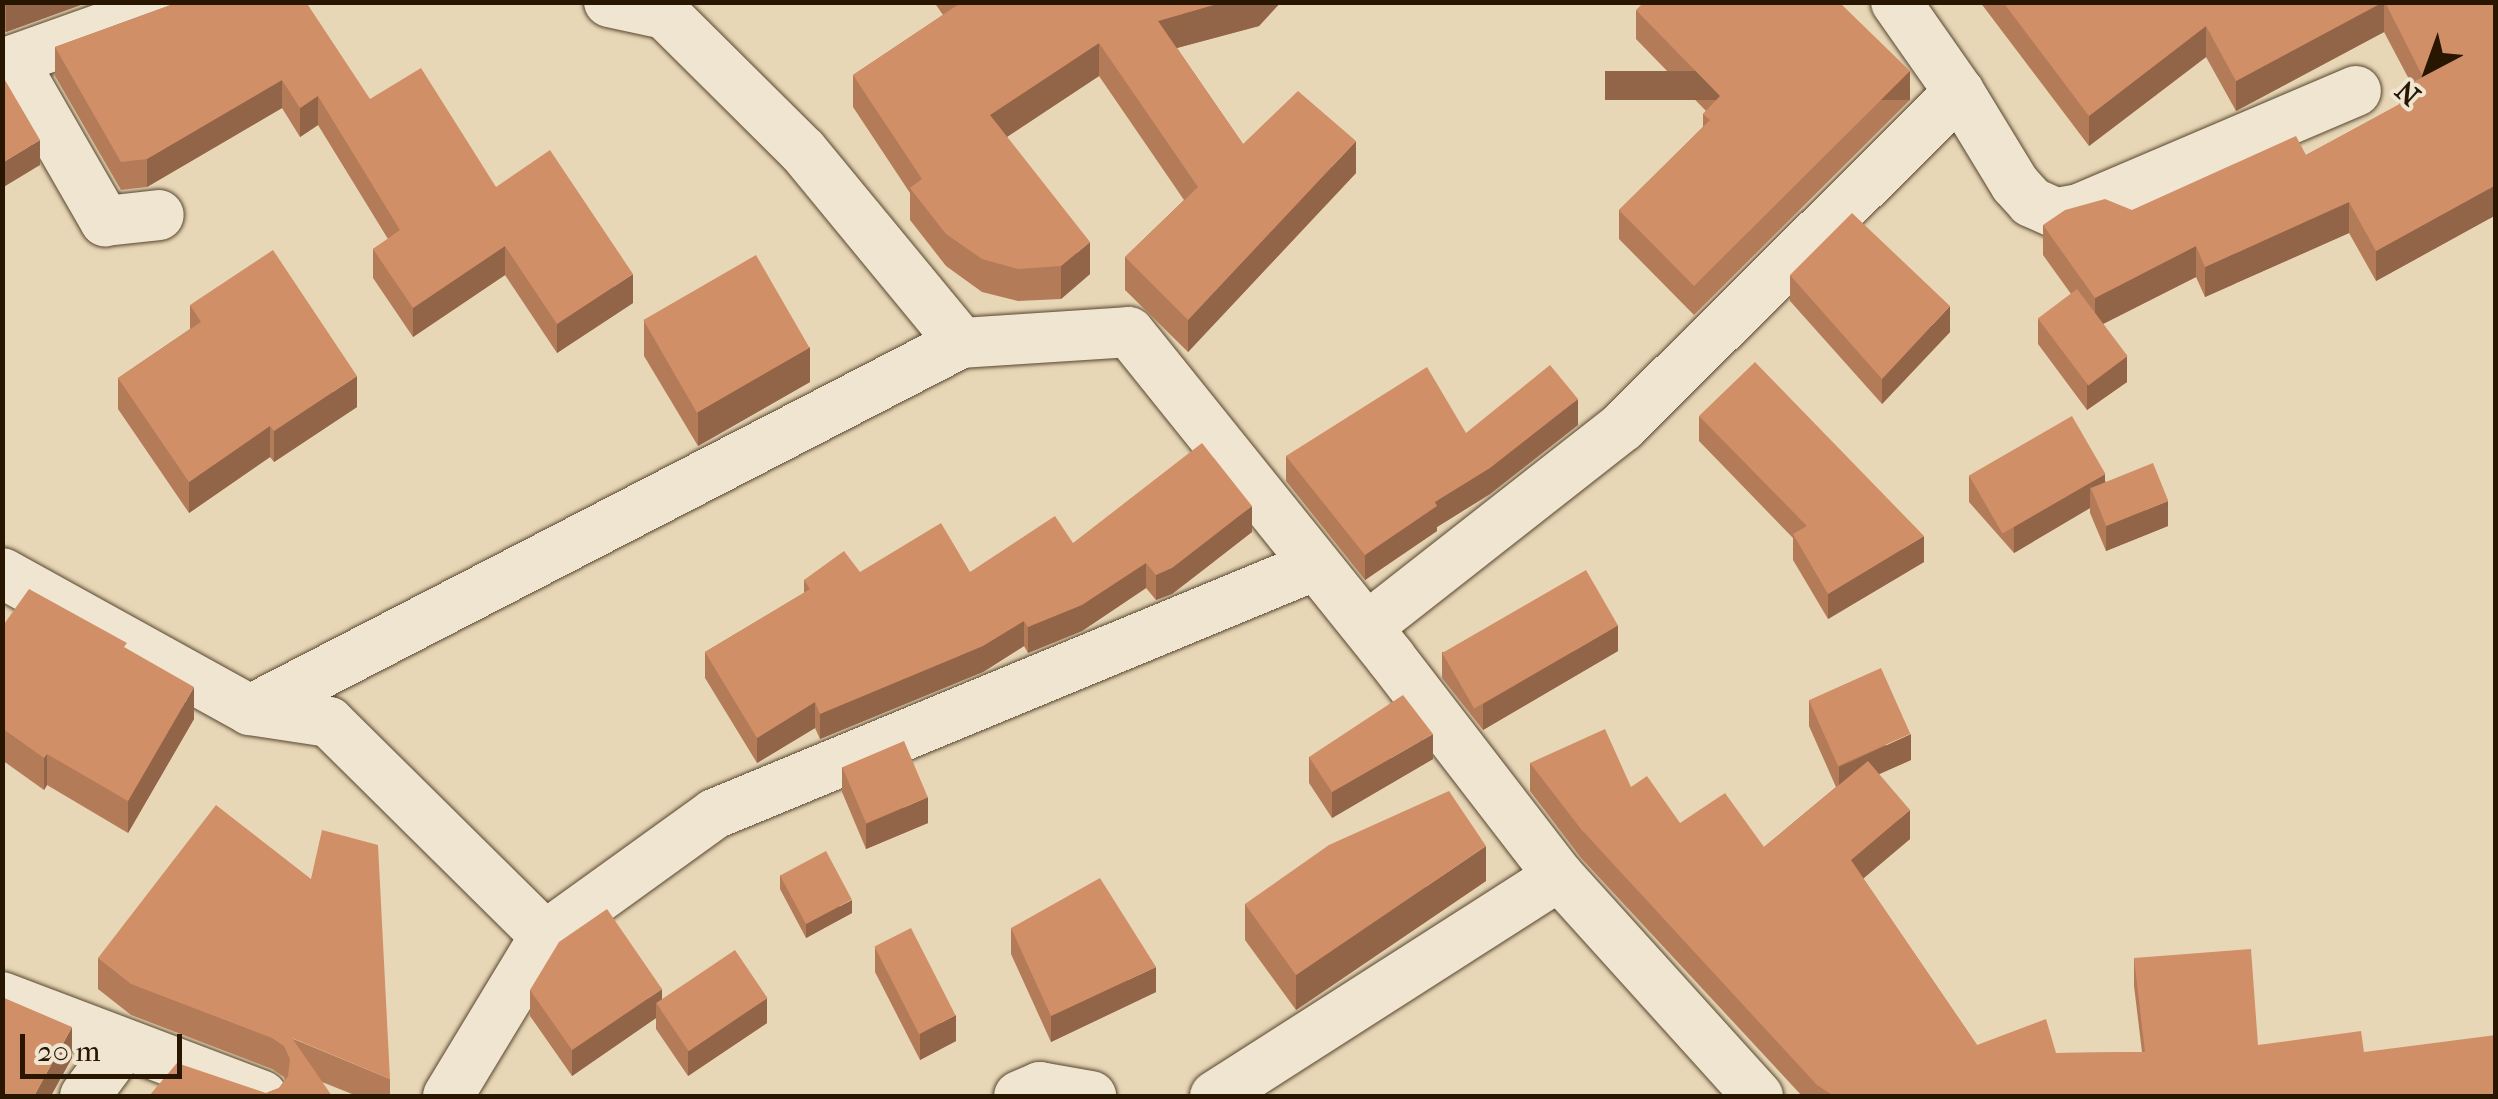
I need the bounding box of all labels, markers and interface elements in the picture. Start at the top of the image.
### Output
north arrow [2378,20,2478,120]
text: N [2389,74,2427,112]
scale bar [25,1014,188,1076]
text: 20 m [37,1034,100,1069]

